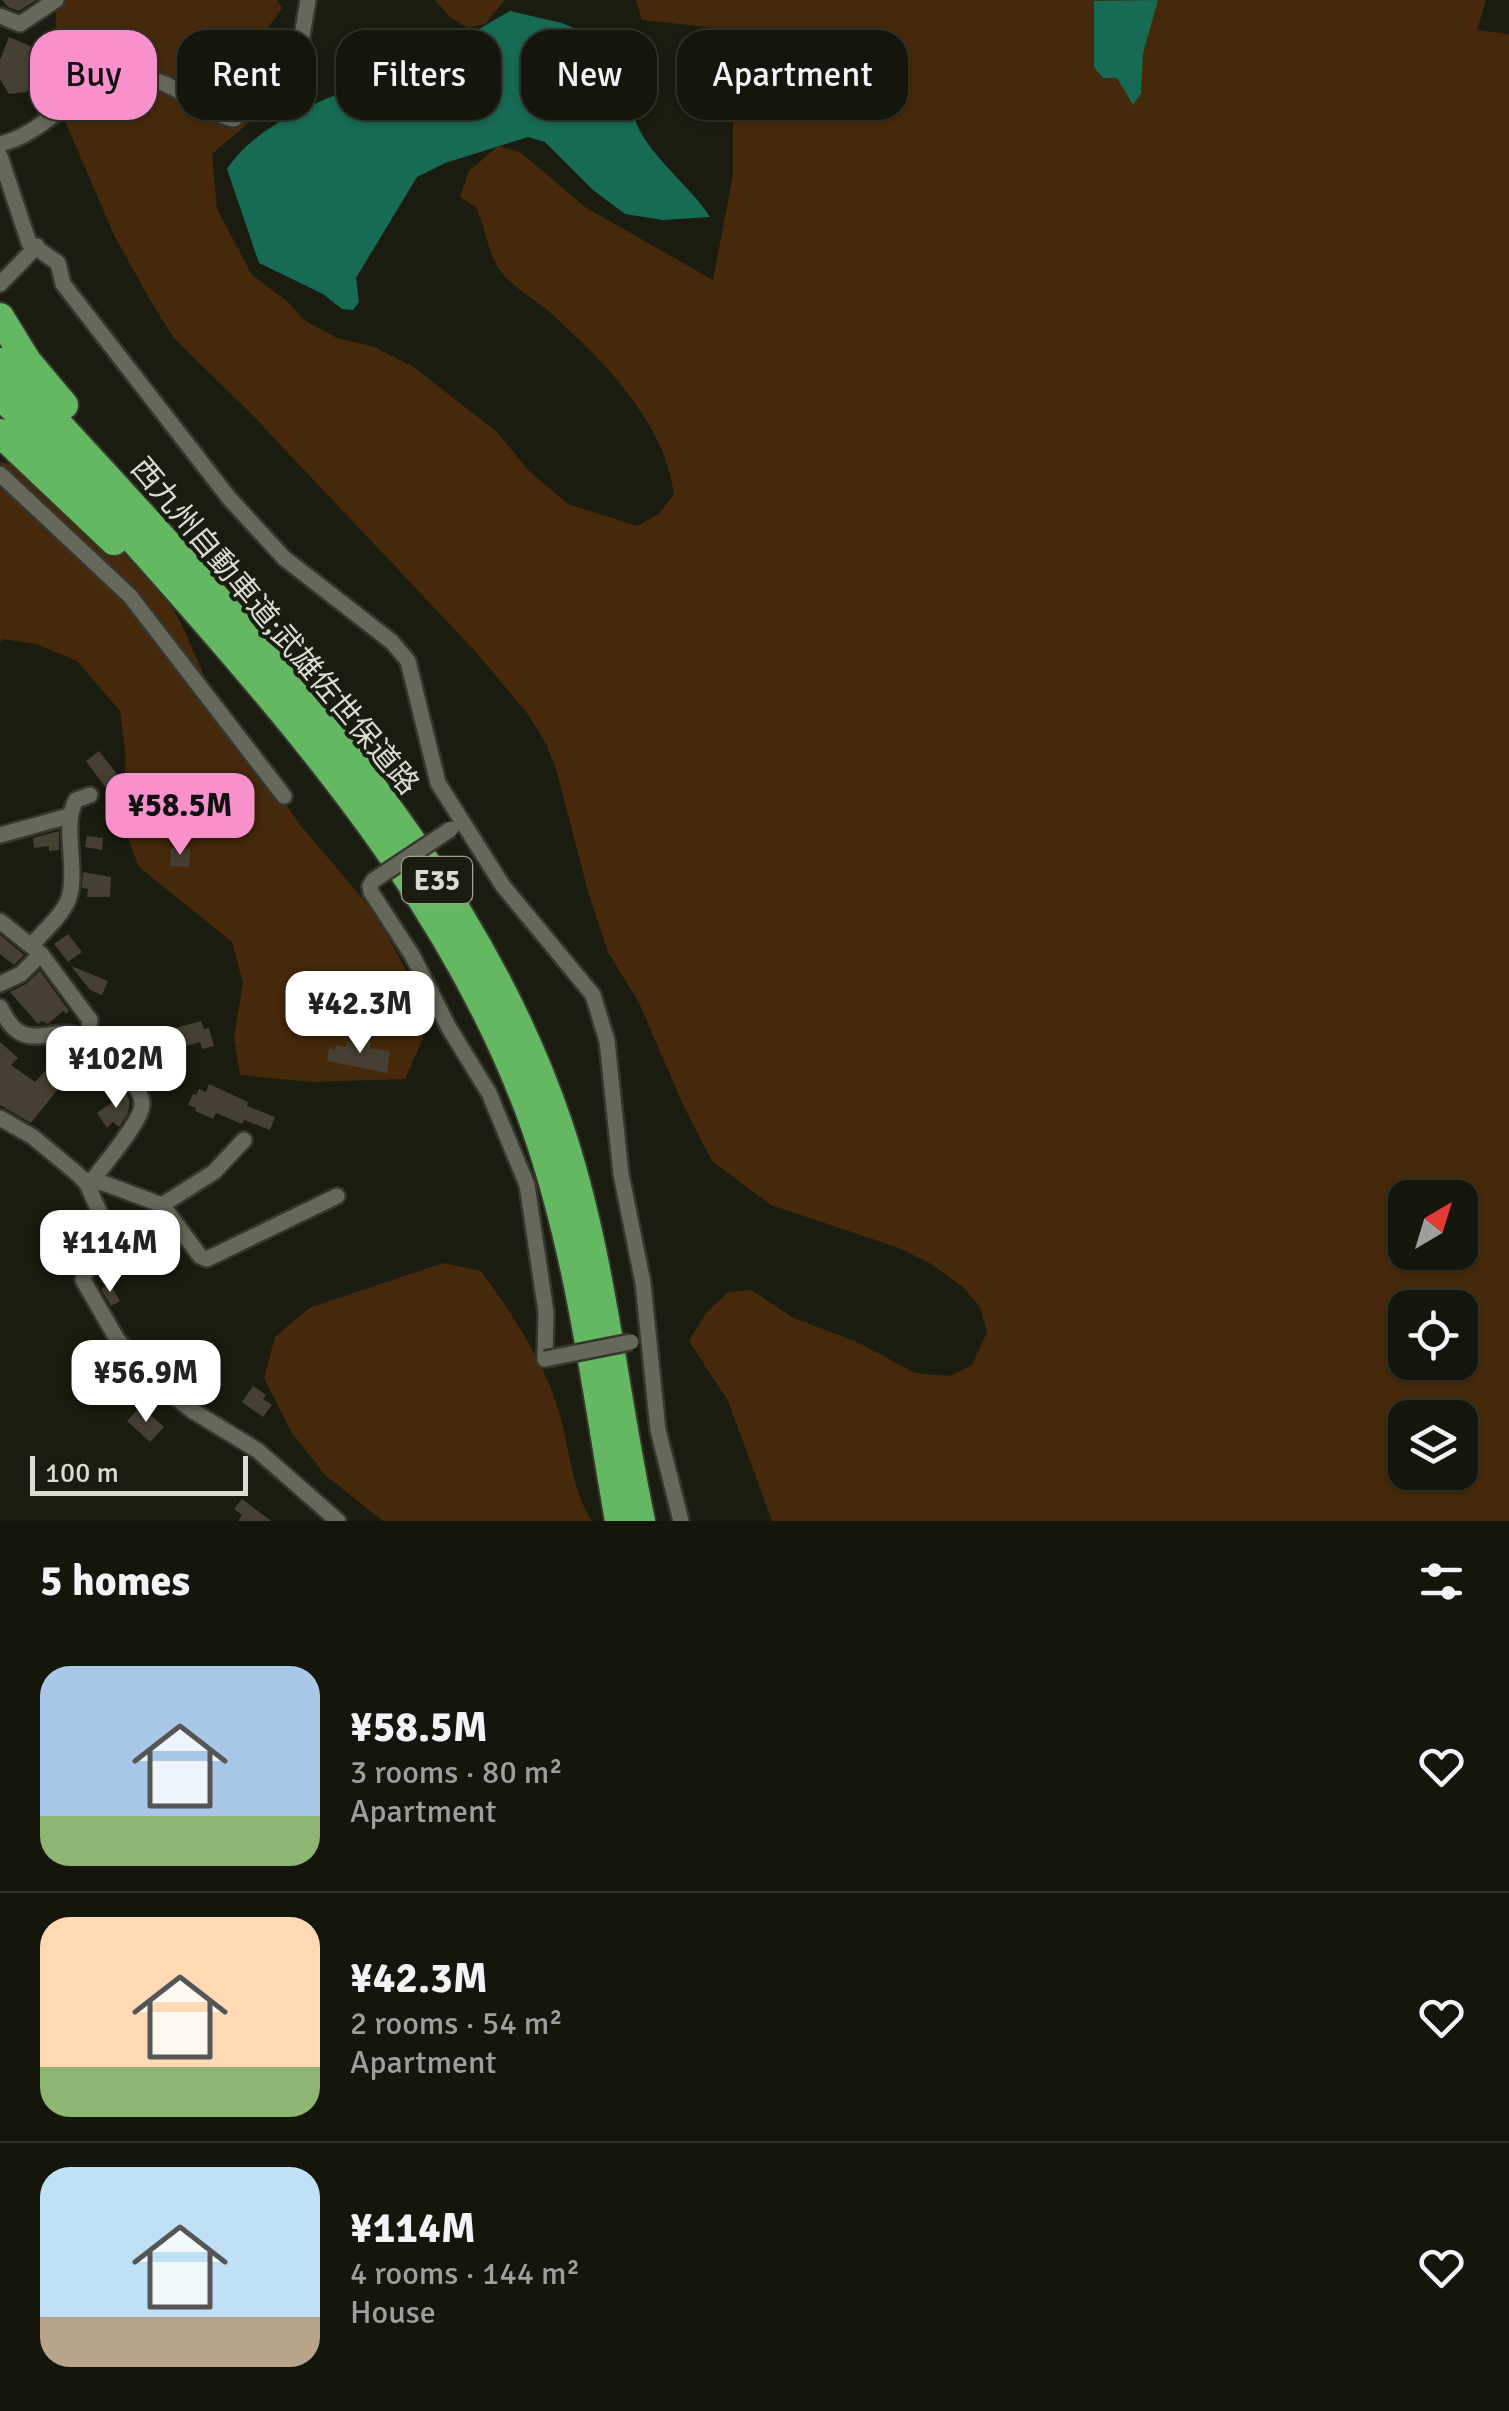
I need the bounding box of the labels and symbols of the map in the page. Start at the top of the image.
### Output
street label: 西九州自動車道;武雄佐世保道路 [123,450,426,802]
pin: ¥58.5M [99,773,261,858]
road number: E35 [402,857,472,903]
pin: ¥42.3M [279,971,441,1056]
pin: ¥102M [46,1026,186,1111]
north arrow [1388,1180,1478,1270]
pin: ¥114M [40,1210,180,1295]
pin: ¥56.9M [65,1340,227,1425]
scale bar [30,1451,248,1496]

